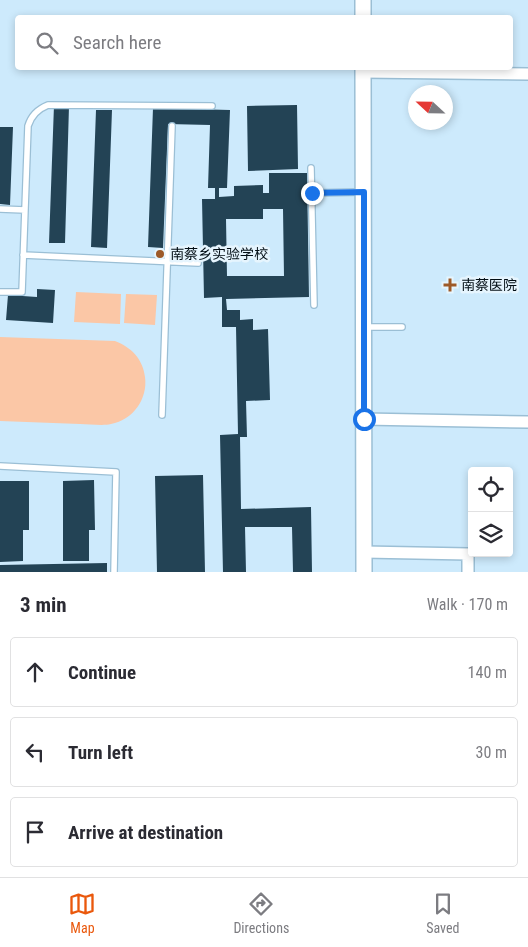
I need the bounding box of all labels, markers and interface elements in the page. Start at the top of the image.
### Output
search box [15,15,513,70]
icon: search [33,29,61,57]
text: Search here [73,31,161,54]
north arrow [408,85,453,130]
route end [301,182,324,205]
place label: 南蔡乡实验学校 [170,246,268,262]
marker: 南蔡乡实验学校 [154,248,166,260]
place label: 南蔡医院 [461,277,517,293]
marker: 南蔡医院 [443,278,457,292]
route start [353,408,376,431]
map controls [468,467,513,557]
button: locate [468,467,513,512]
button: layers [468,512,513,557]
text: 3 min [20,593,67,617]
text: Walk · 170 m [427,595,508,614]
icon: ahead [21,658,49,686]
text: Continue [68,661,136,684]
text: 140 m [468,663,507,682]
icon: left [21,738,49,766]
text: Turn left [68,741,133,764]
text: 30 m [475,743,507,762]
icon: arrive [21,818,49,846]
text: Arrive at destination [68,821,223,844]
tab: Map [68,890,96,936]
tab: Directions [233,890,289,936]
tab: Saved [426,890,460,936]

